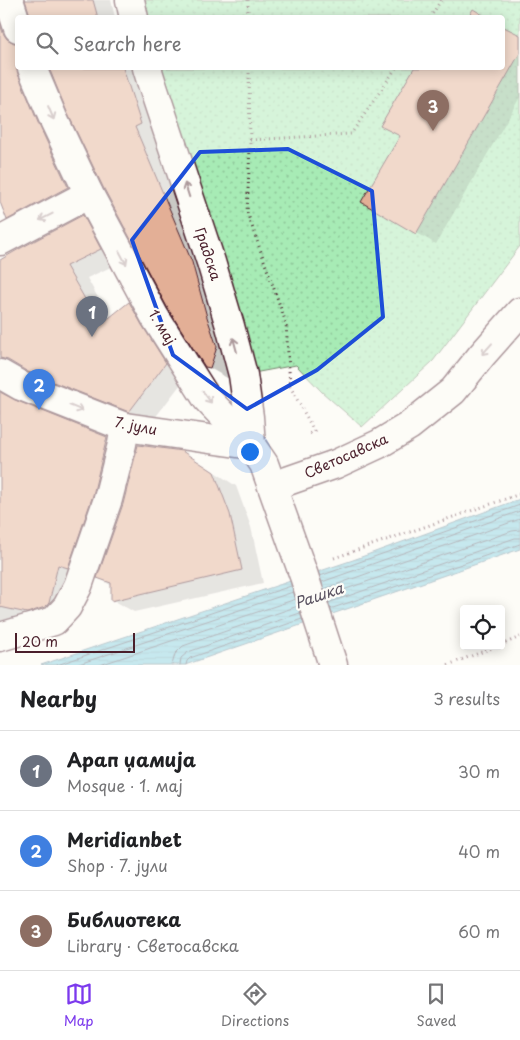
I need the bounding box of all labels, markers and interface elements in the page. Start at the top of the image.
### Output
search box [15,15,505,70]
icon: search [33,29,61,57]
text: Search here [73,29,182,57]
pin: 3 [417,90,449,131]
one-way arrow [47,104,56,120]
one-way arrow [182,183,191,198]
one-way arrow [39,213,54,222]
street label: Градска [190,225,227,283]
one-way arrow [119,250,129,265]
pin: 1 [76,296,108,337]
street label: 1. мај [144,305,181,349]
one-way arrow [230,337,239,353]
one-way arrow [482,342,493,355]
pin: 2 [23,369,55,410]
one-way arrow [202,390,212,404]
one-way arrow [68,403,83,413]
street label: 7. јули [113,411,159,440]
street label: Светосавска [301,428,391,483]
your location [237,439,263,465]
water label: Рашка [291,575,346,614]
map controls [460,605,505,650]
button: locate [460,605,505,650]
scale bar [15,630,135,653]
text: 20 m [22,631,58,652]
text: Nearby [20,682,97,714]
text: 3 results [433,686,500,710]
text: Арап џамија [67,745,196,773]
text: 1 [32,759,40,783]
text: 30 m [458,759,500,783]
text: Mosque · 1. мај [67,773,183,797]
text: Meridianbet [67,825,182,853]
text: 2 [30,839,42,863]
text: 40 m [458,839,500,863]
text: Shop · 7. јули [67,853,168,877]
text: Библиотека [67,905,181,933]
text: 3 [31,919,41,943]
text: 60 m [458,919,500,943]
text: Library · Светосавска [67,933,239,957]
tab: Map [64,980,94,1031]
tab: Directions [221,980,289,1031]
tab: Saved [417,980,456,1031]

